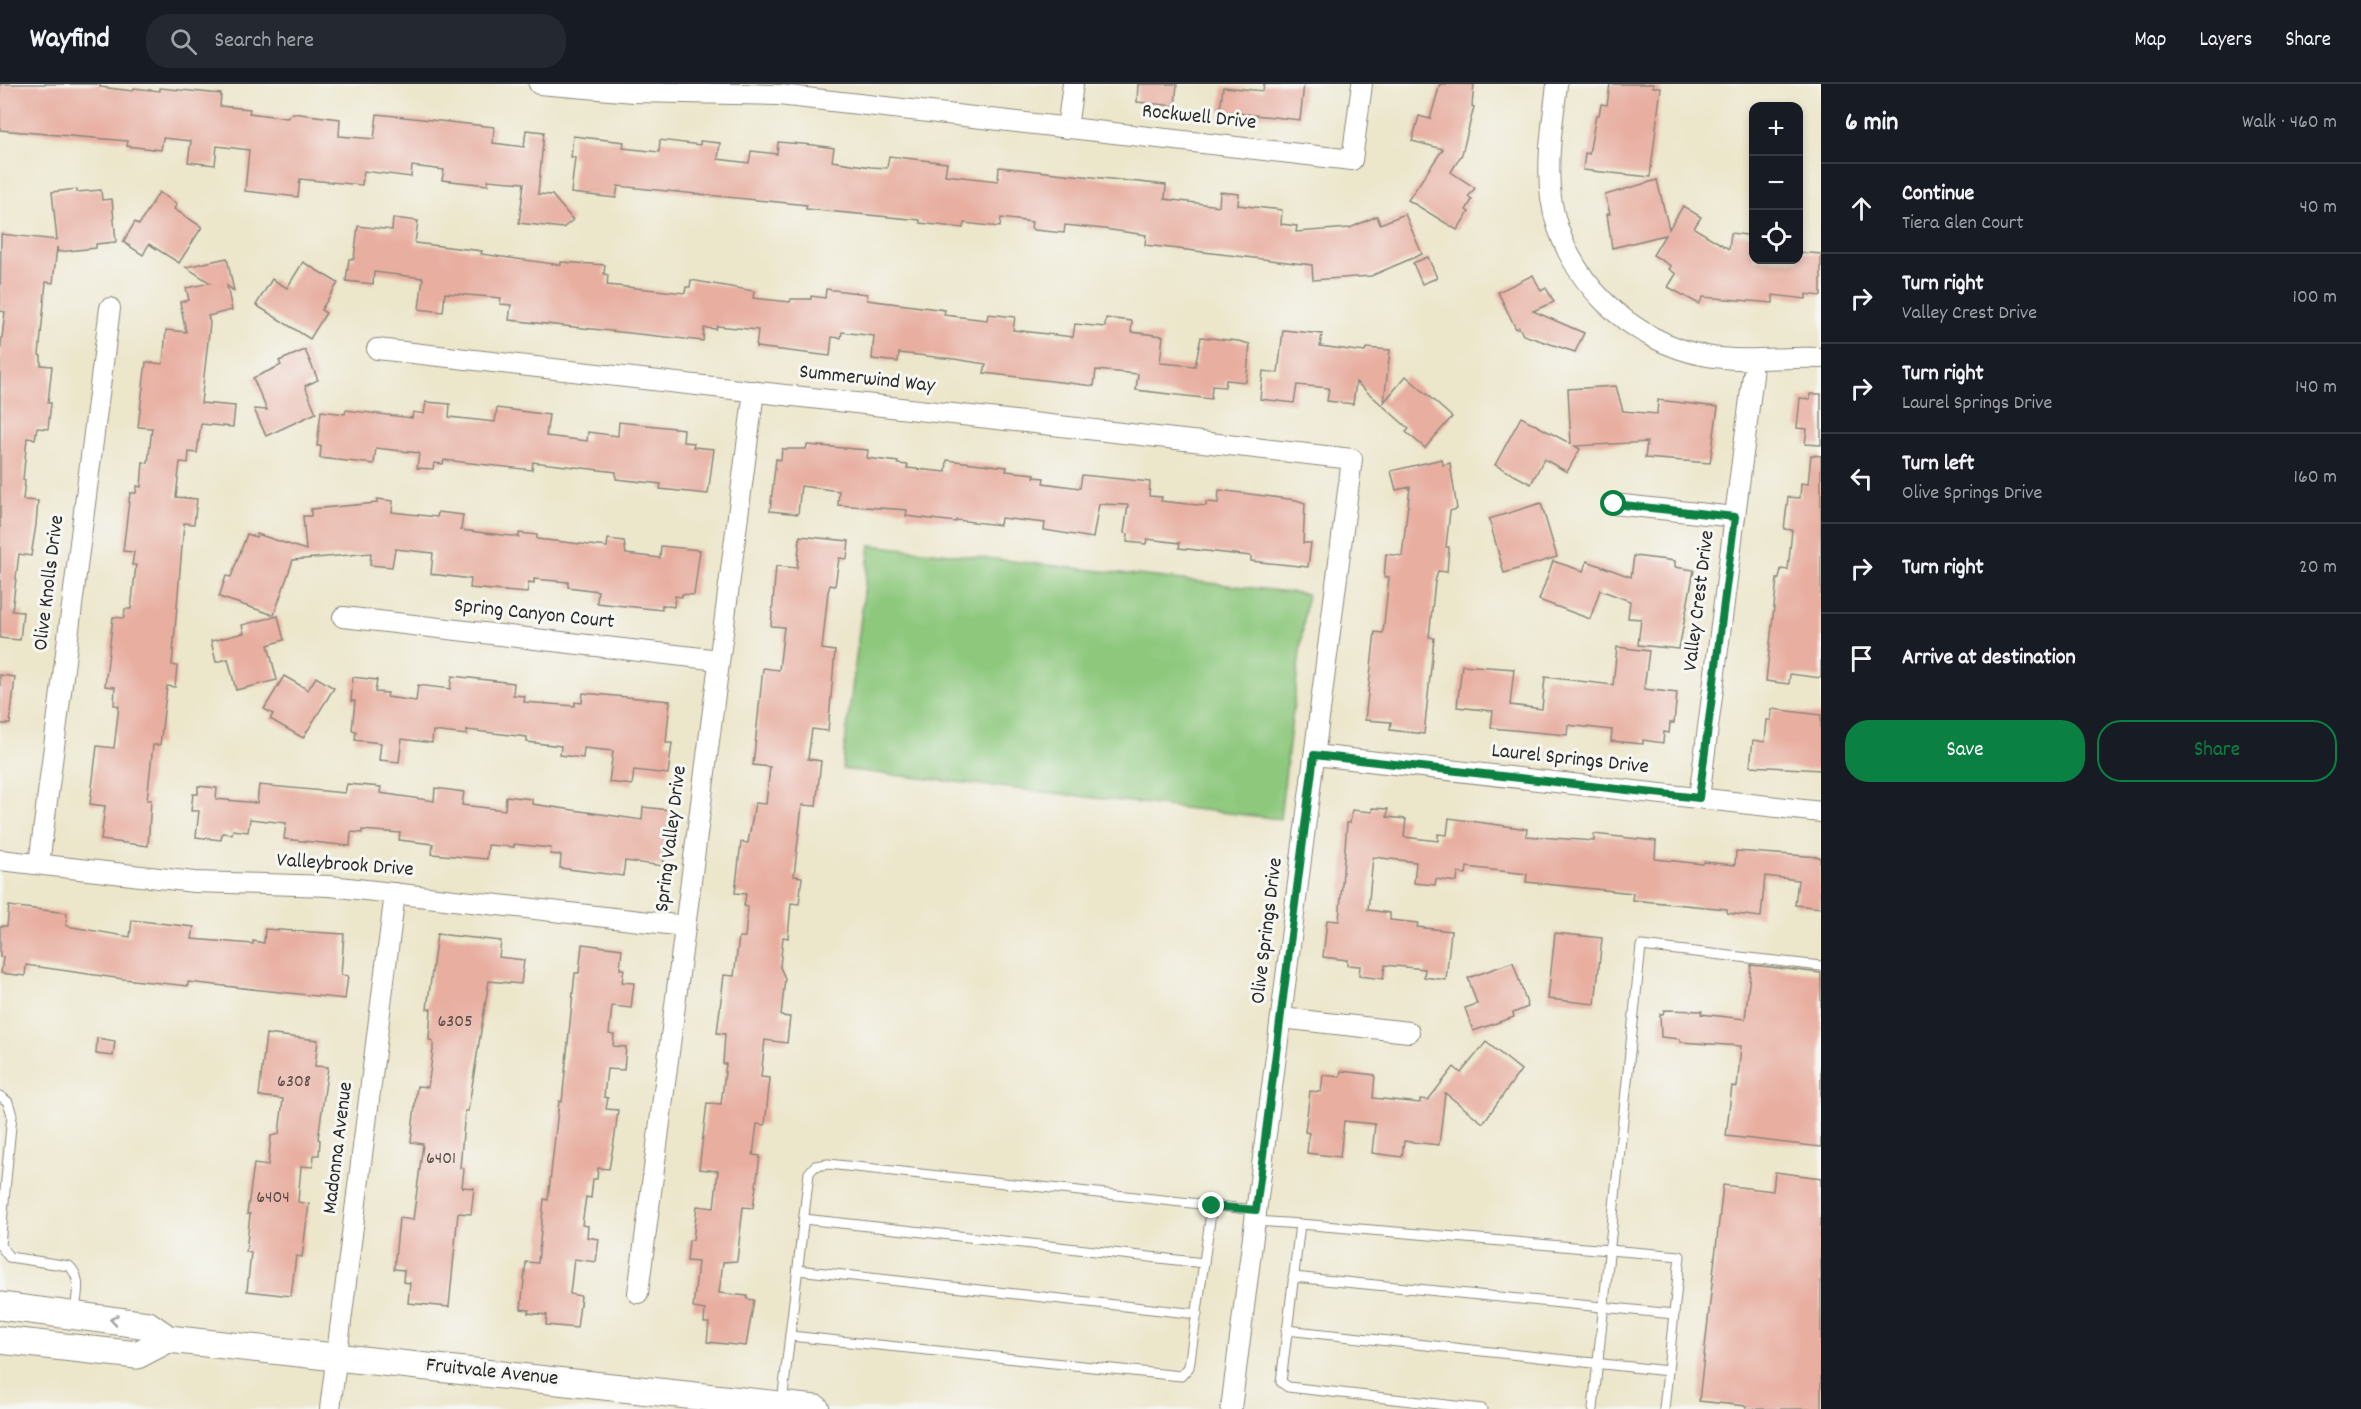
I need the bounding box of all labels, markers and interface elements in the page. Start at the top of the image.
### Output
search box [146,14,566,68]
text: Wayfind [30,21,110,61]
icon: search [167,25,200,58]
text: Search here [215,26,314,57]
text: Map [2135,26,2166,56]
text: Layers [2199,26,2252,56]
text: Share [2285,26,2331,56]
street label: Rockwell Drive [1140,97,1258,139]
map controls [1749,102,1803,264]
button: + [1749,102,1803,156]
text: 6 min [1845,105,1898,142]
text: Walk · 460 m [2242,109,2337,137]
button: − [1749,156,1803,210]
text: Continue [1902,179,1974,210]
icon: ahead [1845,192,1878,225]
text: 40 m [2299,194,2337,222]
button: locate [1749,210,1803,264]
text: Tiera Glen Court [1902,210,2024,238]
text: Turn right [1902,269,1984,300]
icon: right [1845,282,1878,315]
text: 100 m [2293,284,2337,312]
text: Valley Crest Drive [1902,300,2037,328]
street label: Summerwind Way [798,358,937,402]
text: Turn right [1902,359,1984,390]
icon: right [1845,372,1878,405]
text: 140 m [2295,374,2337,402]
text: Laurel Springs Drive [1902,390,2052,418]
text: Turn left [1902,449,1974,480]
icon: left [1845,462,1878,495]
text: 160 m [2294,464,2337,492]
text: Olive Springs Drive [1902,480,2042,508]
route start [1600,490,1626,516]
street label: Olive Knolls Drive [27,513,73,653]
street label: Valley Crest Drive [1676,529,1724,673]
icon: right [1845,552,1878,585]
text: Turn right [1902,553,1984,584]
text: 20 m [2299,554,2337,582]
street label: Spring Canyon Court [452,592,616,638]
icon: arrive [1845,642,1878,675]
text: Arrive at destination [1902,643,2076,674]
button: Save [1845,720,2085,782]
button: Share [2097,720,2337,782]
street label: Laurel Springs Drive [1490,737,1650,783]
street label: Spring Valley Drive [648,764,696,914]
street label: Valleybrook Drive [276,846,414,886]
street label: Olive Springs Drive [1244,856,1292,1006]
house number: 6305 [438,1010,472,1035]
house number: 6308 [277,1070,311,1095]
street label: Madonna Avenue [316,1080,362,1216]
house number: 6401 [426,1147,456,1172]
house number: 6404 [256,1186,290,1211]
route end [1198,1192,1224,1218]
one-way arrow [110,1314,119,1327]
street label: Fruitvale Avenue [424,1351,560,1395]

